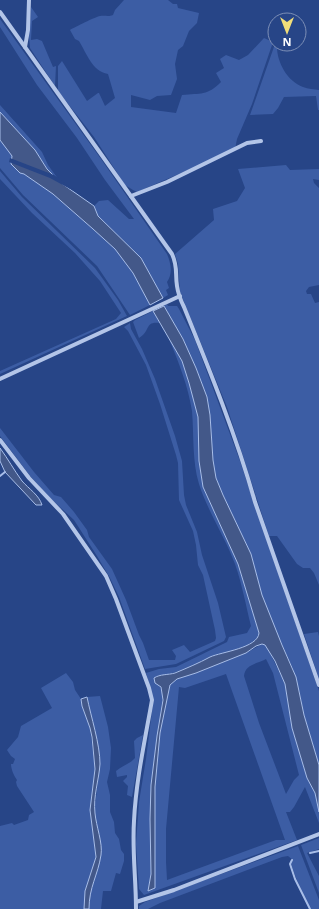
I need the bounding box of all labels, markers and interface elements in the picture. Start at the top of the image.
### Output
north arrow [267,12,307,52]
text: N [283,35,291,50]

